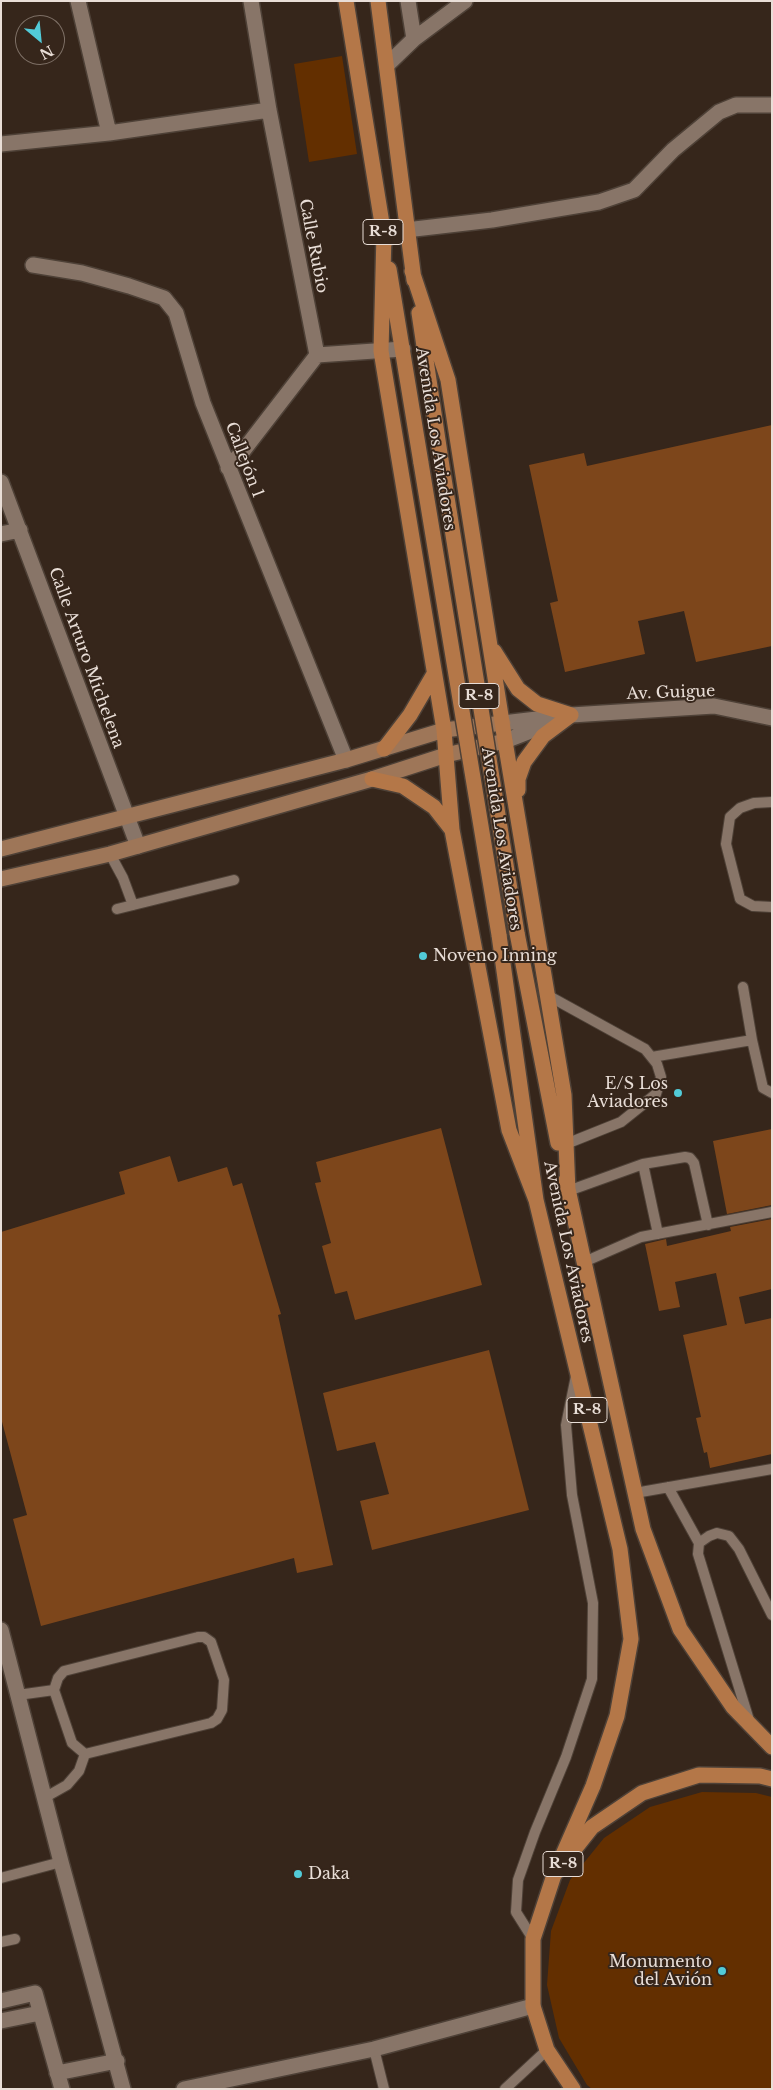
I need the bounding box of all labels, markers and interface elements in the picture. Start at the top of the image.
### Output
north arrow [15,15,65,65]
text: N [37,41,57,63]
street label: Calle Rubio [294,197,332,295]
road number: R-8 [363,220,403,244]
street label: Avenida Los Aviadores [411,346,459,532]
street label: Callejón 1 [221,420,267,500]
street label: Calle Arturo Michelena [44,565,128,751]
street label: Av. Guigue [626,682,716,704]
road number: R-8 [459,684,499,708]
street label: Avenida Los Aviadores [477,746,525,932]
place label: Noveno Inning [433,946,556,966]
marker: Noveno Inning [417,950,429,962]
place label: E/S Los Aviadores [587,1074,668,1112]
marker: E/S Los Aviadores [672,1087,684,1099]
street label: Avenida Los Aviadores [539,1159,597,1345]
road number: R-8 [567,1398,607,1422]
road number: R-8 [543,1852,583,1876]
place label: Daka [308,1864,350,1884]
marker: Daka [292,1868,304,1880]
place label: Monumento del Avión [609,1952,712,1990]
marker: Monumento del Avión [716,1965,728,1977]

